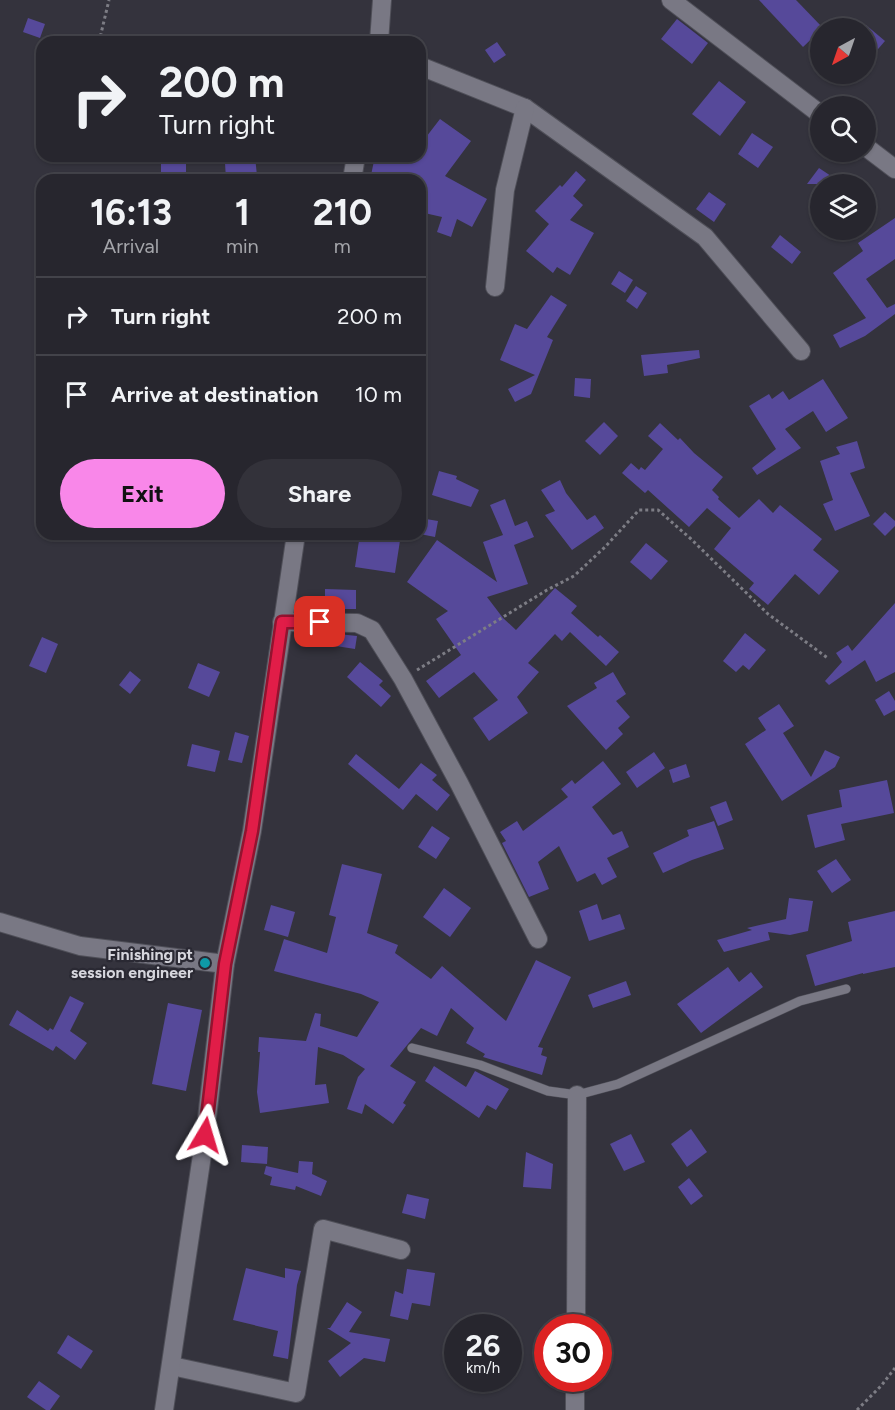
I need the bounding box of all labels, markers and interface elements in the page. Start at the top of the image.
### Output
north arrow [810,18,876,84]
map controls [810,18,876,240]
text: 200 m [159,57,284,108]
icon: right [60,60,138,138]
button: search [810,96,876,162]
text: Turn right [159,108,275,141]
button: layers [810,174,876,240]
text: 16:13 [90,191,172,234]
text: 1 [235,191,250,234]
text: 210 [313,191,372,234]
text: Arrival [103,234,159,258]
text: min [226,234,259,258]
text: m [334,234,351,258]
icon: right [60,300,93,333]
text: Turn right [111,303,210,330]
text: 200 m [337,303,402,330]
icon: arrive [60,378,93,411]
text: Arrive at destination [111,381,319,408]
text: 10 m [355,381,402,408]
button: Exit [60,459,225,528]
button: Share [237,459,402,528]
pin [294,596,345,647]
icon: arrive [303,605,336,638]
place label: Finishing pt session engineer [71,945,193,982]
marker: Finishing pt session engineer [198,956,212,970]
position arrow [173,1103,237,1167]
speed limit sign: 30 [534,1314,612,1392]
text: 26 [466,1327,500,1364]
text: km/h [466,1359,500,1377]

